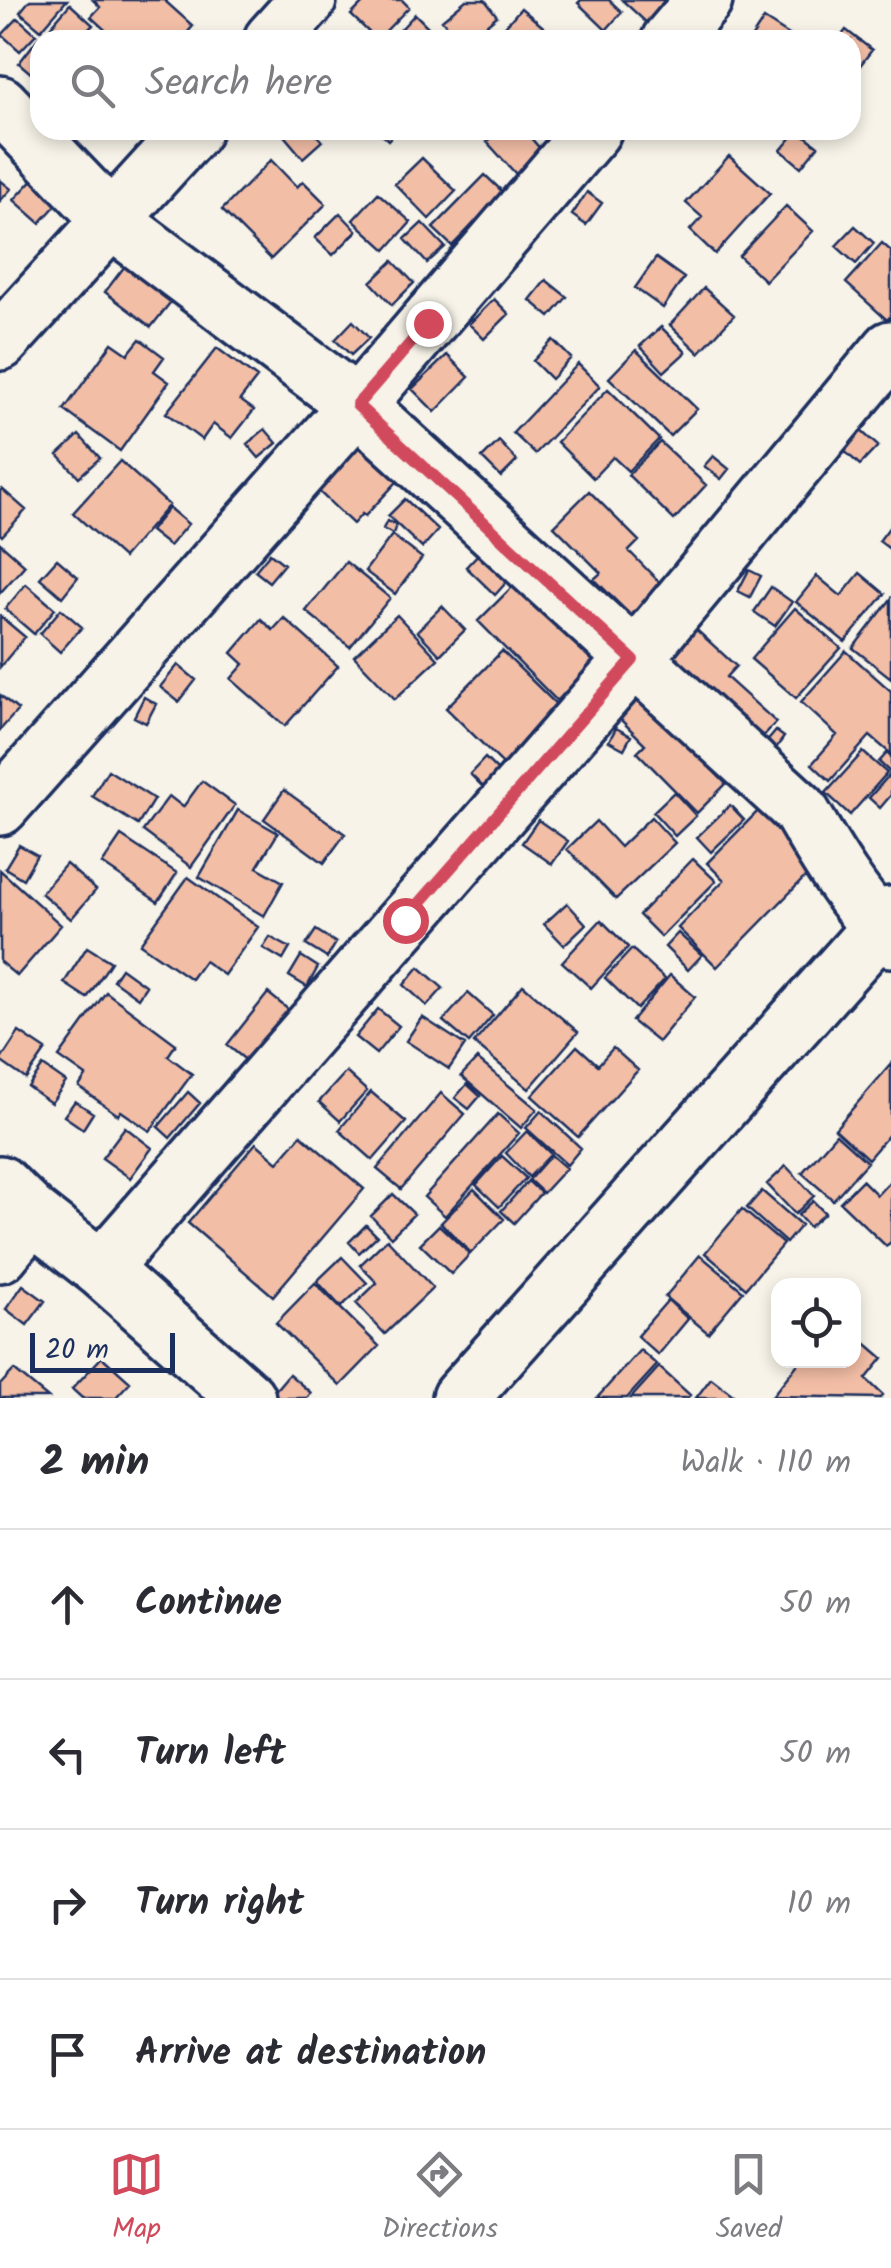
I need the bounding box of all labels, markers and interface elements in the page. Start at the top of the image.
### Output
search box [30,30,861,140]
text: Search here [145,55,332,115]
icon: search [65,58,120,113]
route end [406,301,452,347]
route start [383,898,429,944]
map controls [771,1278,861,1368]
button: locate [771,1278,861,1368]
scale bar [30,1328,175,1372]
text: 20 m [45,1328,109,1373]
text: 2 min [40,1430,149,1497]
text: Walk · 110 m [680,1438,851,1489]
text: Continue [135,1574,282,1634]
icon: ahead [40,1577,95,1632]
text: 50 m [780,1579,851,1630]
text: Turn left [135,1724,286,1784]
icon: left [40,1727,95,1782]
text: 50 m [780,1729,851,1780]
text: Turn right [135,1874,304,1934]
icon: right [40,1877,95,1932]
text: 10 m [787,1879,851,1930]
text: Arrive at destination [135,2024,486,2084]
icon: arrive [40,2027,95,2082]
tab: Map [109,2147,164,2252]
tab: Directions [382,2147,498,2252]
tab: Saved [716,2147,782,2252]

